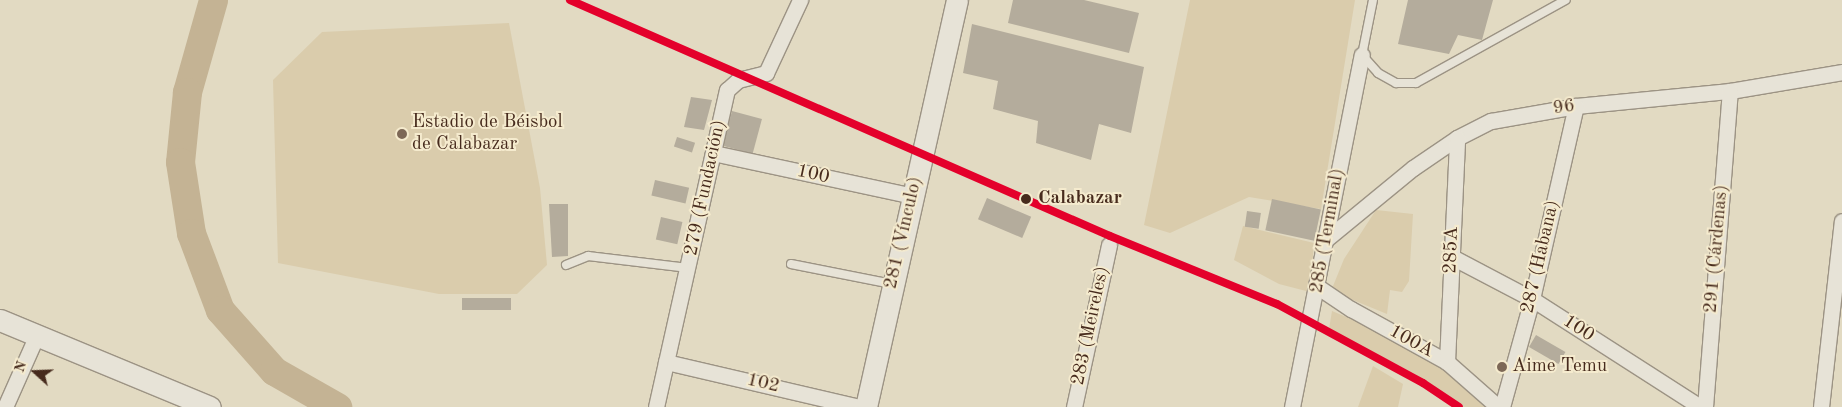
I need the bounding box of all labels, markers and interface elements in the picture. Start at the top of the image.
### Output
street label: 96 [1552,95,1576,121]
place label: Estadio de Béisbol de Calabazar [412,112,563,156]
street label: 279 (Fundación) [680,118,732,258]
marker: Estadio de Béisbol de Calabazar [396,128,408,140]
street label: 100 [794,160,832,190]
street label: 285 (Terminal) [1306,167,1350,295]
street label: 281 (Vínculo) [880,175,928,291]
street label: 291 (Cárdenas) [1700,184,1734,314]
place label: Calabazar [1038,188,1122,210]
marker: Calabazar [1017,190,1035,208]
street label: 287 (Habana) [1517,198,1565,316]
street label: 285A [1440,226,1464,274]
street label: 283 (Meireles) [1067,265,1115,387]
street label: 100 [1558,310,1598,348]
street label: 100A [1385,320,1437,364]
north arrow [10,347,60,397]
place label: Aime Temu [1512,356,1607,378]
text: N [12,359,29,374]
marker: Aime Temu [1496,361,1508,373]
street label: 102 [744,369,782,399]

